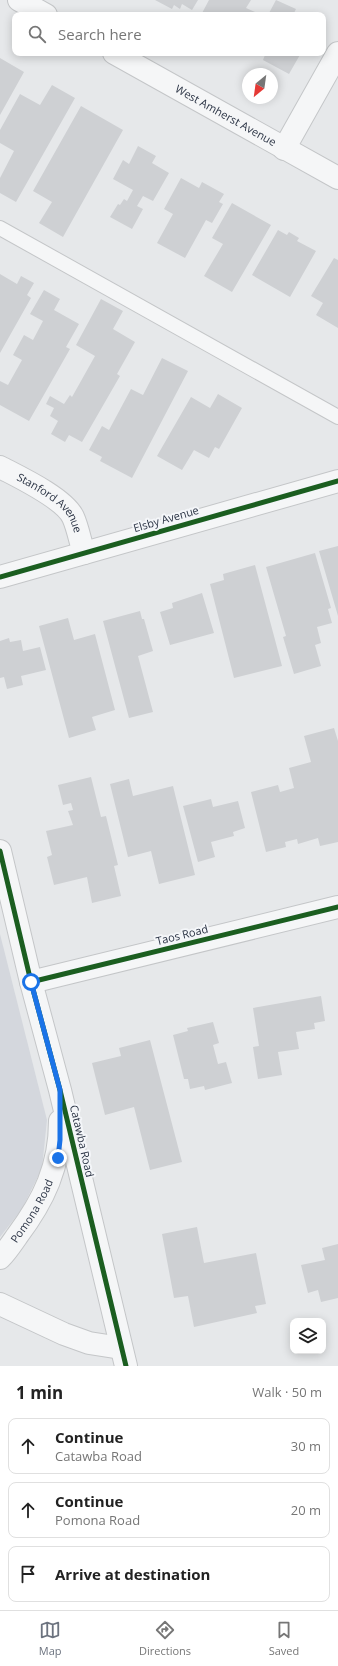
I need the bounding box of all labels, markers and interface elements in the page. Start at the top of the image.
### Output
search box [12,12,326,56]
icon: search [26,23,48,45]
text: Search here [58,24,142,44]
north arrow [242,68,278,104]
street label: West Amherst Avenue [173,81,279,149]
street label: Stanford Avenue [15,469,86,534]
street label: Elsby Avenue [131,502,200,535]
street label: Taos Road [154,921,209,948]
route start [22,973,40,991]
street label: Catawba Road [67,1103,98,1178]
route end [49,1149,67,1167]
street label: Pomona Road [7,1177,56,1246]
map controls [290,1318,326,1354]
button: layers [290,1318,326,1354]
text: 1 min [16,1381,63,1404]
text: Walk · 50 m [252,1383,322,1401]
text: Continue [55,1427,123,1447]
icon: ahead [17,1435,39,1457]
text: 30 m [291,1437,321,1455]
text: Catawba Road [55,1447,142,1465]
text: Continue [55,1491,123,1511]
icon: ahead [17,1499,39,1521]
text: 20 m [291,1501,321,1519]
text: Pomona Road [55,1511,140,1529]
icon: arrive [17,1563,39,1585]
text: Arrive at destination [55,1564,210,1584]
tab: Map [39,1619,62,1658]
tab: Directions [139,1619,191,1658]
tab: Saved [269,1619,299,1658]

